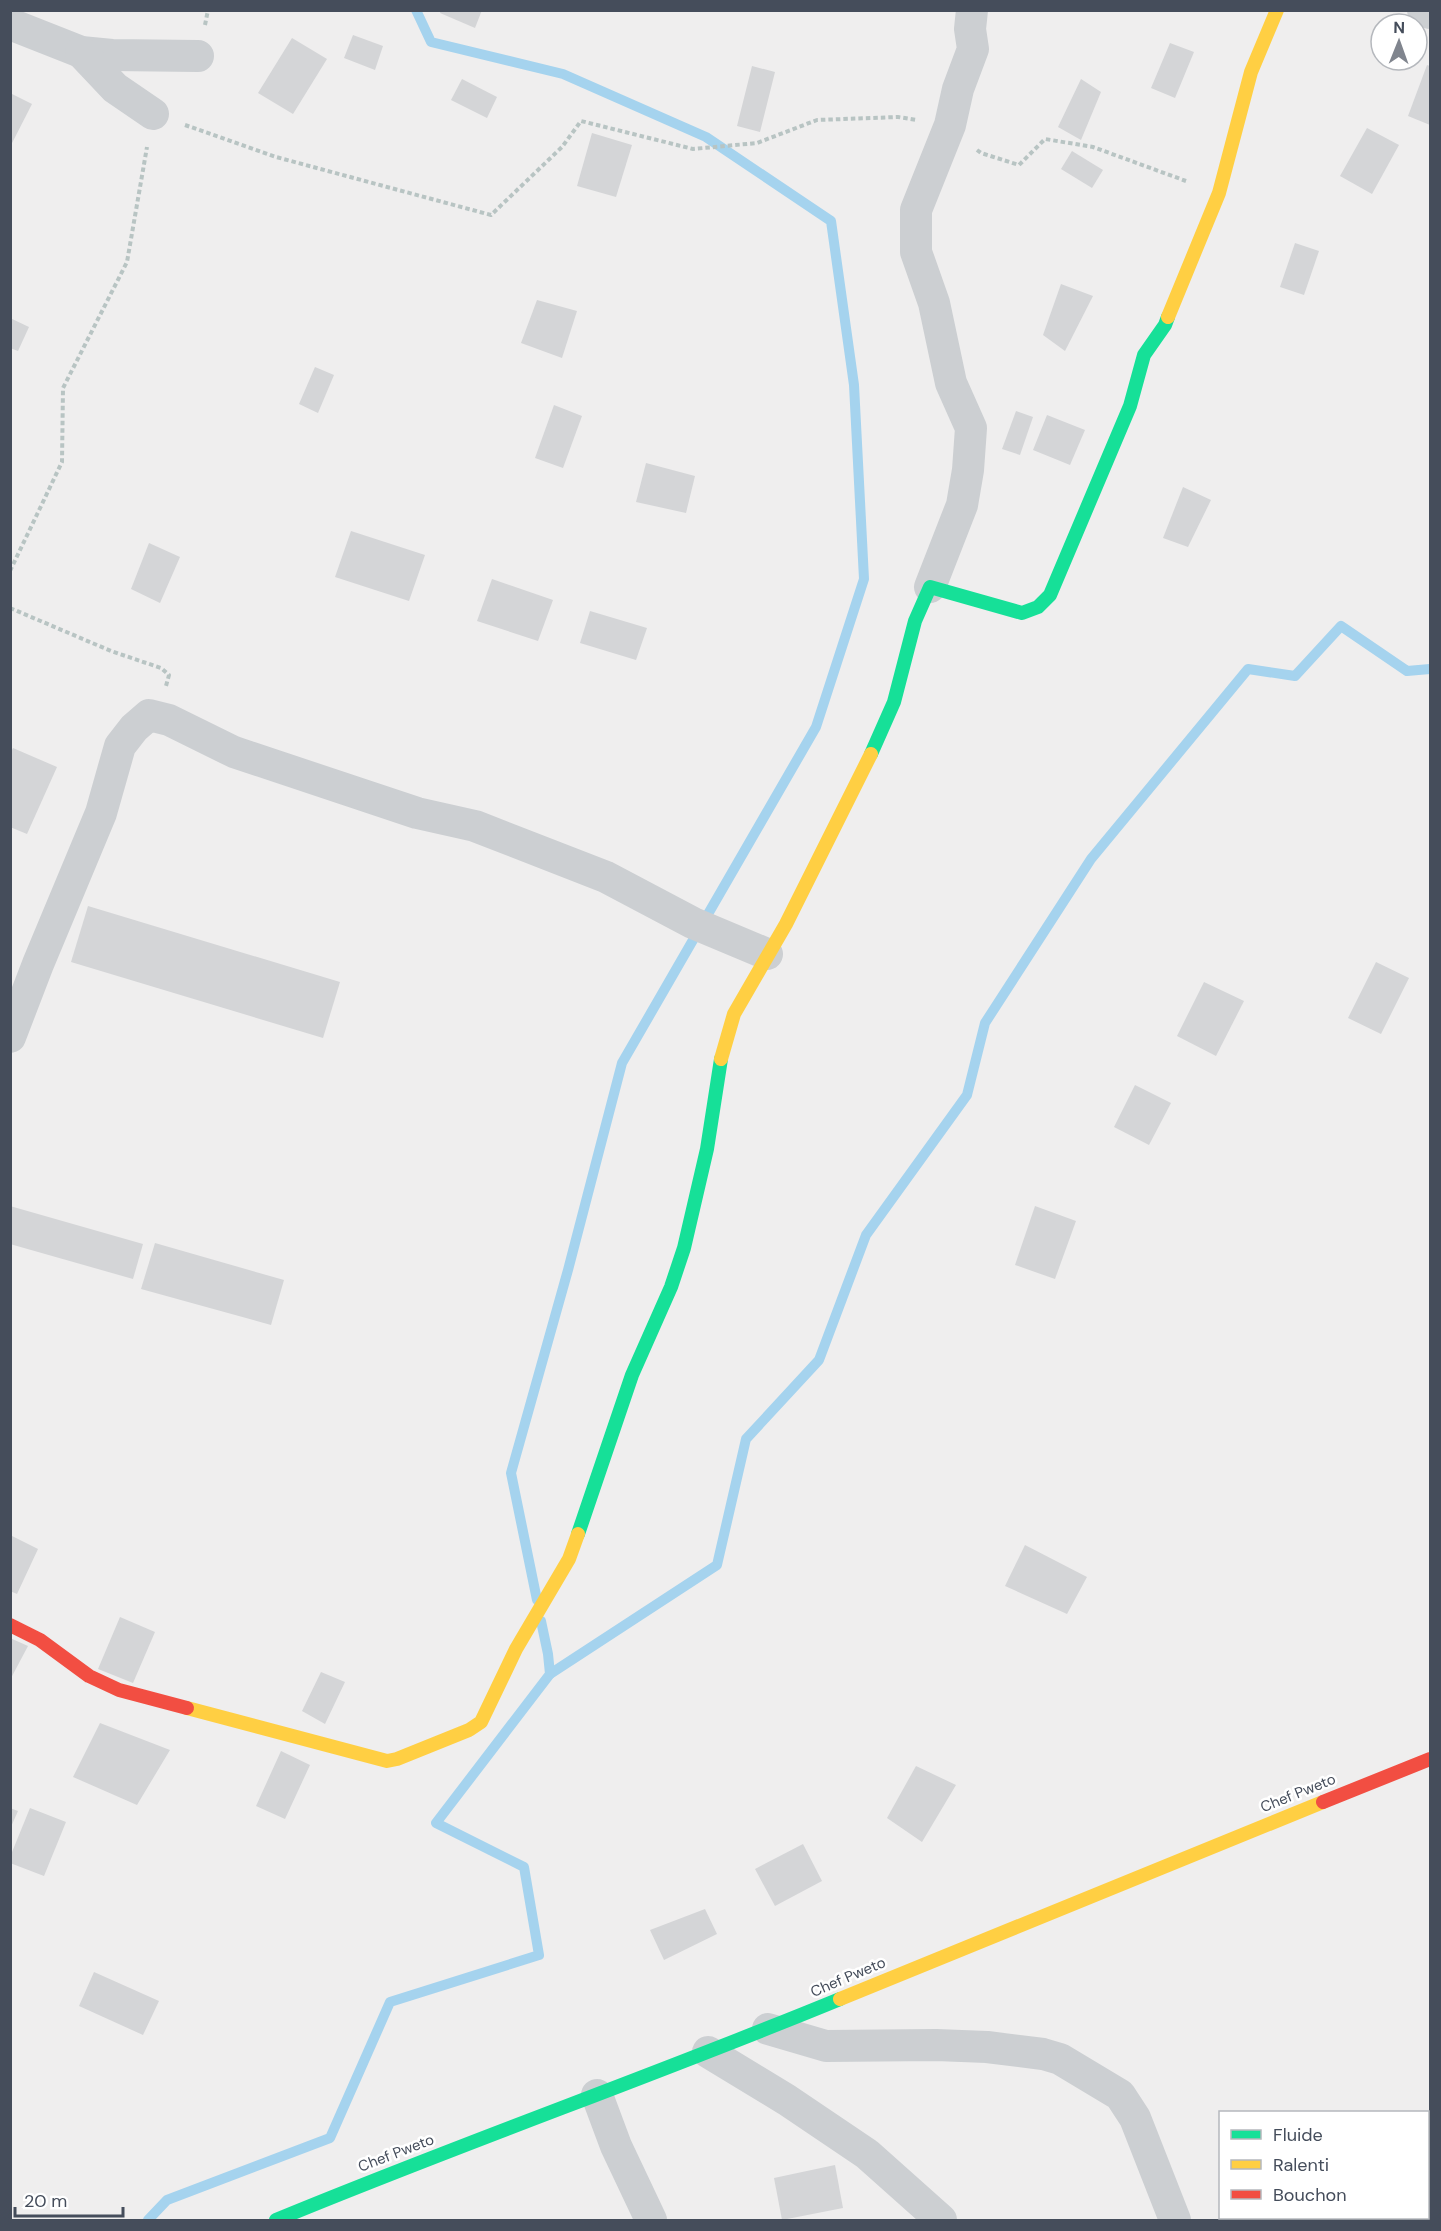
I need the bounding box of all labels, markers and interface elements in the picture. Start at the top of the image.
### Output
north arrow [1369,12,1429,72]
text: N [1393,17,1405,38]
street label: Chef Pweto [1257,1769,1339,1817]
street label: Chef Pweto [807,1952,889,2002]
legend [1219,2111,1429,2219]
text: Fluide [1273,2123,1323,2147]
street label: Chef Pweto [355,2129,437,2177]
text: Ralenti [1273,2153,1329,2177]
scale bar [15,2180,123,2218]
text: Bouchon [1273,2183,1347,2207]
text: 20 m [24,2189,67,2213]

